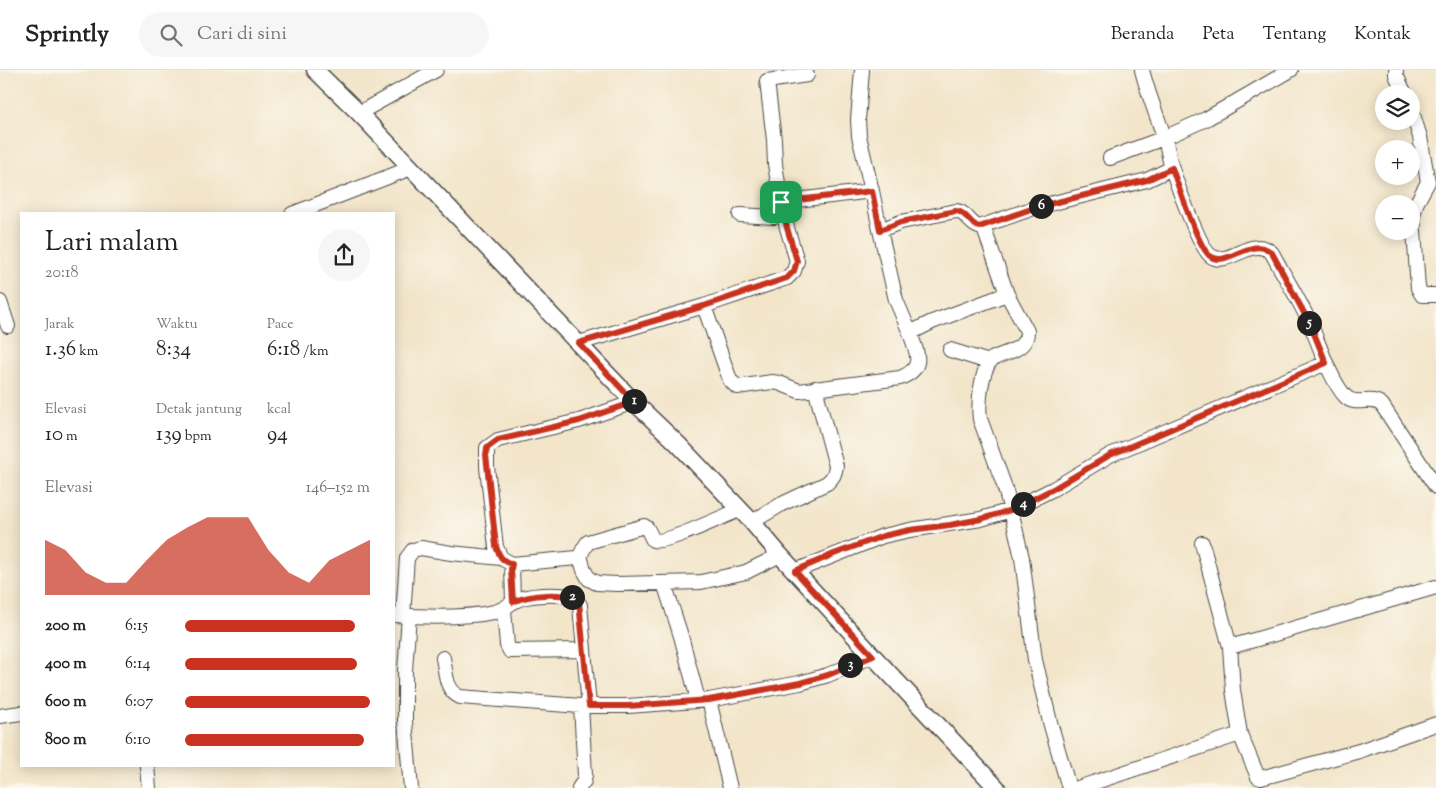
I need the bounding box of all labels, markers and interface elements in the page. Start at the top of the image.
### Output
search box [139,12,489,57]
text: Sprintly [25,18,109,52]
icon: search [157,21,185,49]
text: Cari di sini [197,21,287,48]
text: Beranda [1111,22,1174,48]
text: Peta [1202,22,1235,48]
text: Tentang [1263,22,1326,48]
text: Kontak [1354,22,1411,48]
map controls [1375,85,1420,240]
button: layers [1375,85,1420,130]
button: + [1375,140,1420,185]
pin [760,181,802,223]
icon: arrive [767,188,795,216]
pin: 6 [1028,194,1054,218]
button: − [1375,195,1420,240]
text: 6 [1038,196,1045,216]
text: Lari malam [45,223,179,263]
button: share [318,229,370,281]
text: 20:18 [45,262,78,285]
pin: 5 [1296,310,1322,336]
text: 5 [1307,313,1312,333]
text: Jarak [45,315,75,335]
text: Waktu [156,315,198,335]
text: Pace [267,315,294,335]
text: 1.36 [45,335,76,365]
text: 8:34 [156,335,191,365]
text: 6:18 [267,335,300,365]
text: km [76,342,98,362]
text: /km [300,342,329,362]
pin: 1 [622,388,646,414]
text: 1 [632,391,637,411]
text: Elevasi [45,400,87,420]
text: Detak jantung [156,400,242,420]
text: kcal [267,400,291,420]
text: 10 [45,420,63,450]
text: 139 [156,420,182,450]
text: 94 [267,420,288,450]
text: m [63,427,78,447]
text: bpm [182,427,212,447]
text: Elevasi [45,477,93,500]
text: 146–152 m [306,477,370,500]
pin: 4 [1010,492,1036,516]
text: 4 [1020,494,1027,514]
pin: 2 [560,584,584,610]
text: 2 [569,587,576,607]
text: 200 m [45,615,86,638]
text: 6:15 [125,615,148,638]
pin: 3 [838,652,862,678]
text: 400 m [45,653,87,676]
text: 6:14 [125,653,150,676]
text: 3 [848,655,853,675]
text: 600 m [45,691,87,714]
text: 6:07 [125,691,153,714]
text: 800 m [45,729,87,752]
text: 6:10 [125,729,151,752]

